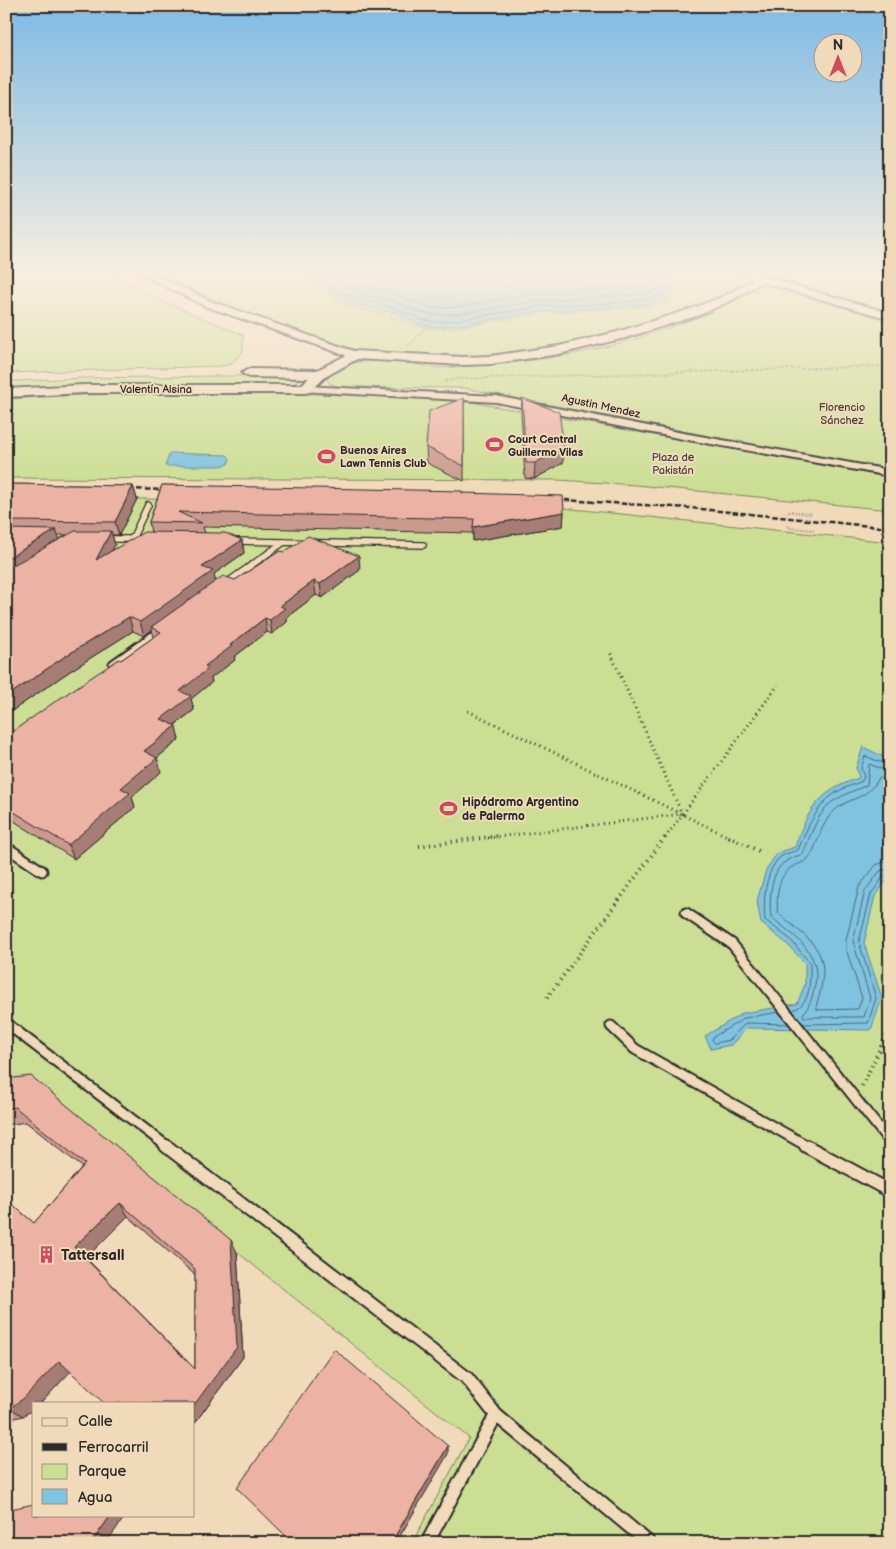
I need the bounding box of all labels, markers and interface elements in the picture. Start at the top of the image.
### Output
north arrow [814,32,864,82]
text: N [833,37,843,54]
street label: Valentín Alsina [120,383,192,396]
street label: Agustin Mendez [561,391,642,421]
park label: Florencio Sánchez [819,401,865,427]
place label: Court Central Guillermo Vilas [508,433,584,459]
sports icon: Court Central Guillermo Vilas [484,435,504,455]
place label: Buenos Aires Lawn Tennis Club [340,444,427,470]
sports icon: Buenos Aires Lawn Tennis Club [316,446,336,466]
park label: Plaza de Pakistán [652,451,695,477]
place label: Hipódromo Argentino de Palermo [462,795,579,824]
sports icon: Hipódromo Argentino de Palermo [438,799,458,819]
building icon: Tattersall [37,1245,57,1265]
place label: Tattersall [61,1246,124,1265]
legend [32,1402,195,1516]
text: Calle [78,1412,113,1431]
text: Ferrocarril [78,1438,149,1457]
text: Parque [78,1462,127,1481]
text: Agua [78,1488,112,1507]

